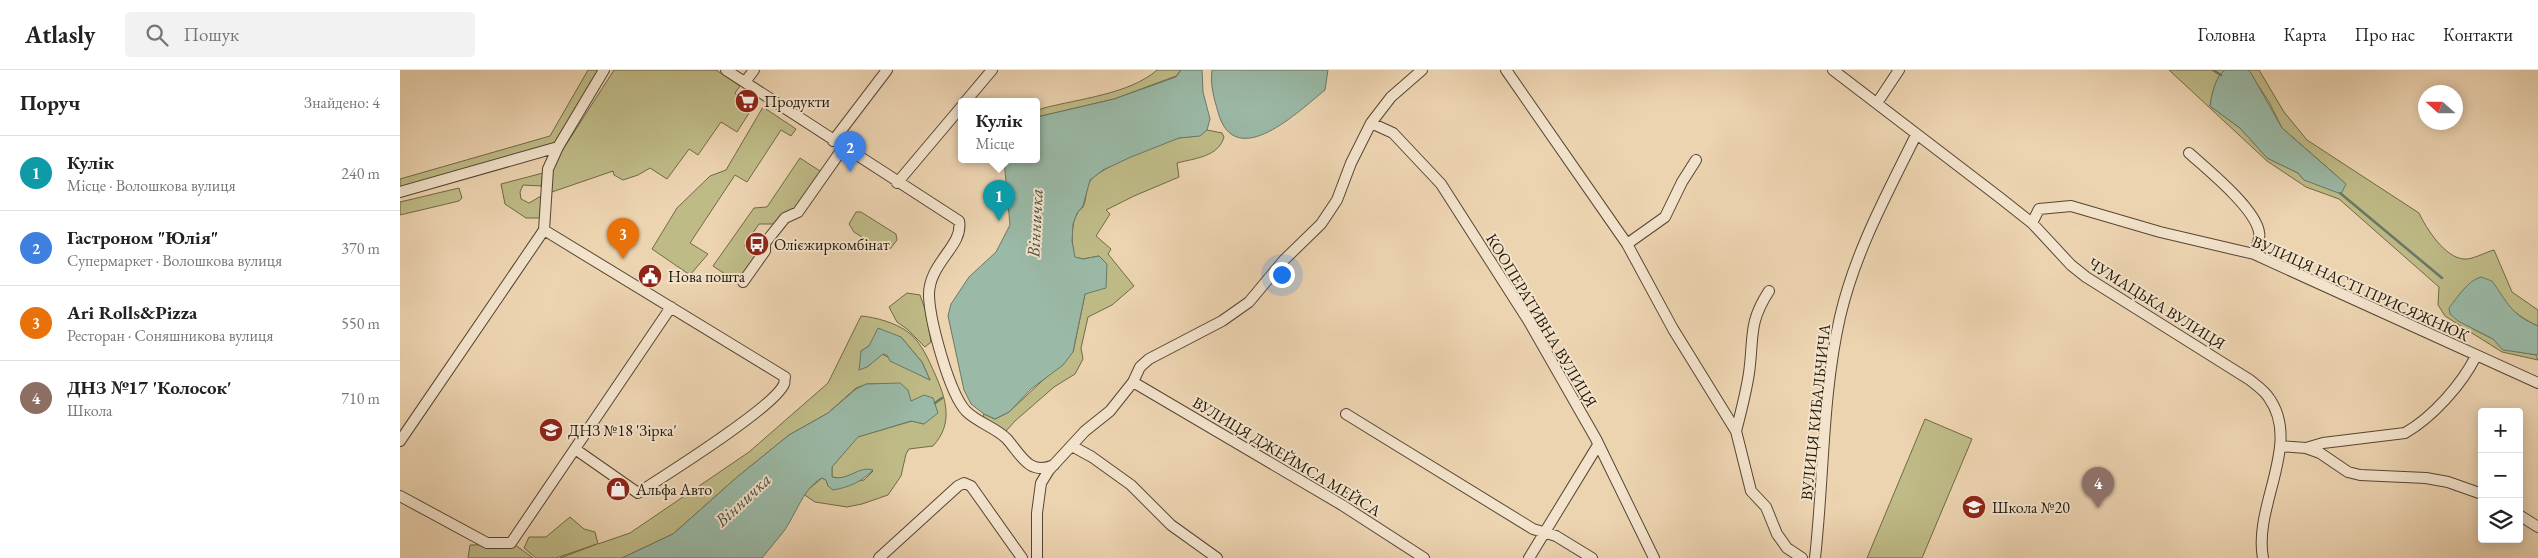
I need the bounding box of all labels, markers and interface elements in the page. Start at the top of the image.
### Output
search box [125,12,475,57]
text: Atlasly [25,19,95,50]
icon: search [143,21,171,49]
text: Пошук [183,22,239,47]
text: Головна [2198,23,2255,46]
text: Карта [2283,23,2326,46]
text: Про нас [2354,23,2415,46]
text: Контакти [2443,23,2513,46]
north arrow [2418,85,2463,130]
supermarket icon: Продукти [734,88,760,114]
text: Поруч [20,89,80,116]
place label: Продукти [764,91,831,112]
text: Знайдено: 4 [304,92,380,113]
popup [958,98,1040,163]
text: Кулік [975,108,1023,133]
pin: 2 [834,131,866,172]
text: Місце [975,133,1015,154]
text: Кулік [67,150,114,175]
text: 1 [32,163,40,184]
text: 240 m [341,163,380,184]
text: Місце · Волошкова вулиця [67,175,236,196]
pin: 1 [983,180,1015,221]
water label: Вінничка [1021,188,1048,259]
pin: 3 [607,218,639,259]
text: Гастроном "Юлія" [67,225,218,250]
street label: КООПЕРАТИВНА ВУЛИЦЯ [1481,229,1602,411]
bus stop icon: Олієжиркомбінат [744,231,770,257]
street label: ВУЛИЦЯ НАСТІ ПРИСЯЖНЮК [2249,231,2473,346]
place label: Олієжиркомбінат [774,234,890,255]
text: 2 [32,238,40,259]
text: 370 m [341,238,380,259]
text: Супермаркет · Волошкова вулиця [67,250,282,271]
street label: ЧУМАЦЬКА ВУЛИЦЯ [2084,253,2230,354]
your location [1269,262,1295,288]
public building icon: Нова пошта [637,263,663,289]
place label: Нова пошта [668,266,746,287]
text: Ari Rolls&Pizza [67,300,197,325]
text: 3 [32,313,40,334]
text: 550 m [341,313,380,334]
street label: ВУЛИЦЯ КИБАЛЬЧИЧА [1796,322,1835,501]
text: Ресторан · Соняшникова вулиця [67,325,273,346]
text: ДНЗ №17 'Колосок' [67,375,232,400]
text: 4 [32,388,40,409]
text: 710 m [341,388,380,409]
street label: ВУЛИЦЯ ДЖЕЙМСА МЕЙСА [1189,392,1386,522]
text: Школа [67,400,112,421]
map controls [2478,408,2523,543]
button: + [2478,408,2523,453]
school or university icon: ДНЗ №18 'Зірка' [538,417,564,443]
place label: ДНЗ №18 'Зірка' [568,420,677,441]
button: − [2478,453,2523,498]
pin: 4 [2082,467,2114,508]
water label: Вінничка [709,468,776,532]
shop icon: Альфа Авто [605,476,631,502]
place label: Альфа Авто [635,479,712,500]
school or university icon: Школа №20 [1961,494,1987,520]
place label: Школа №20 [1992,497,2070,518]
button: layers [2478,498,2523,543]

